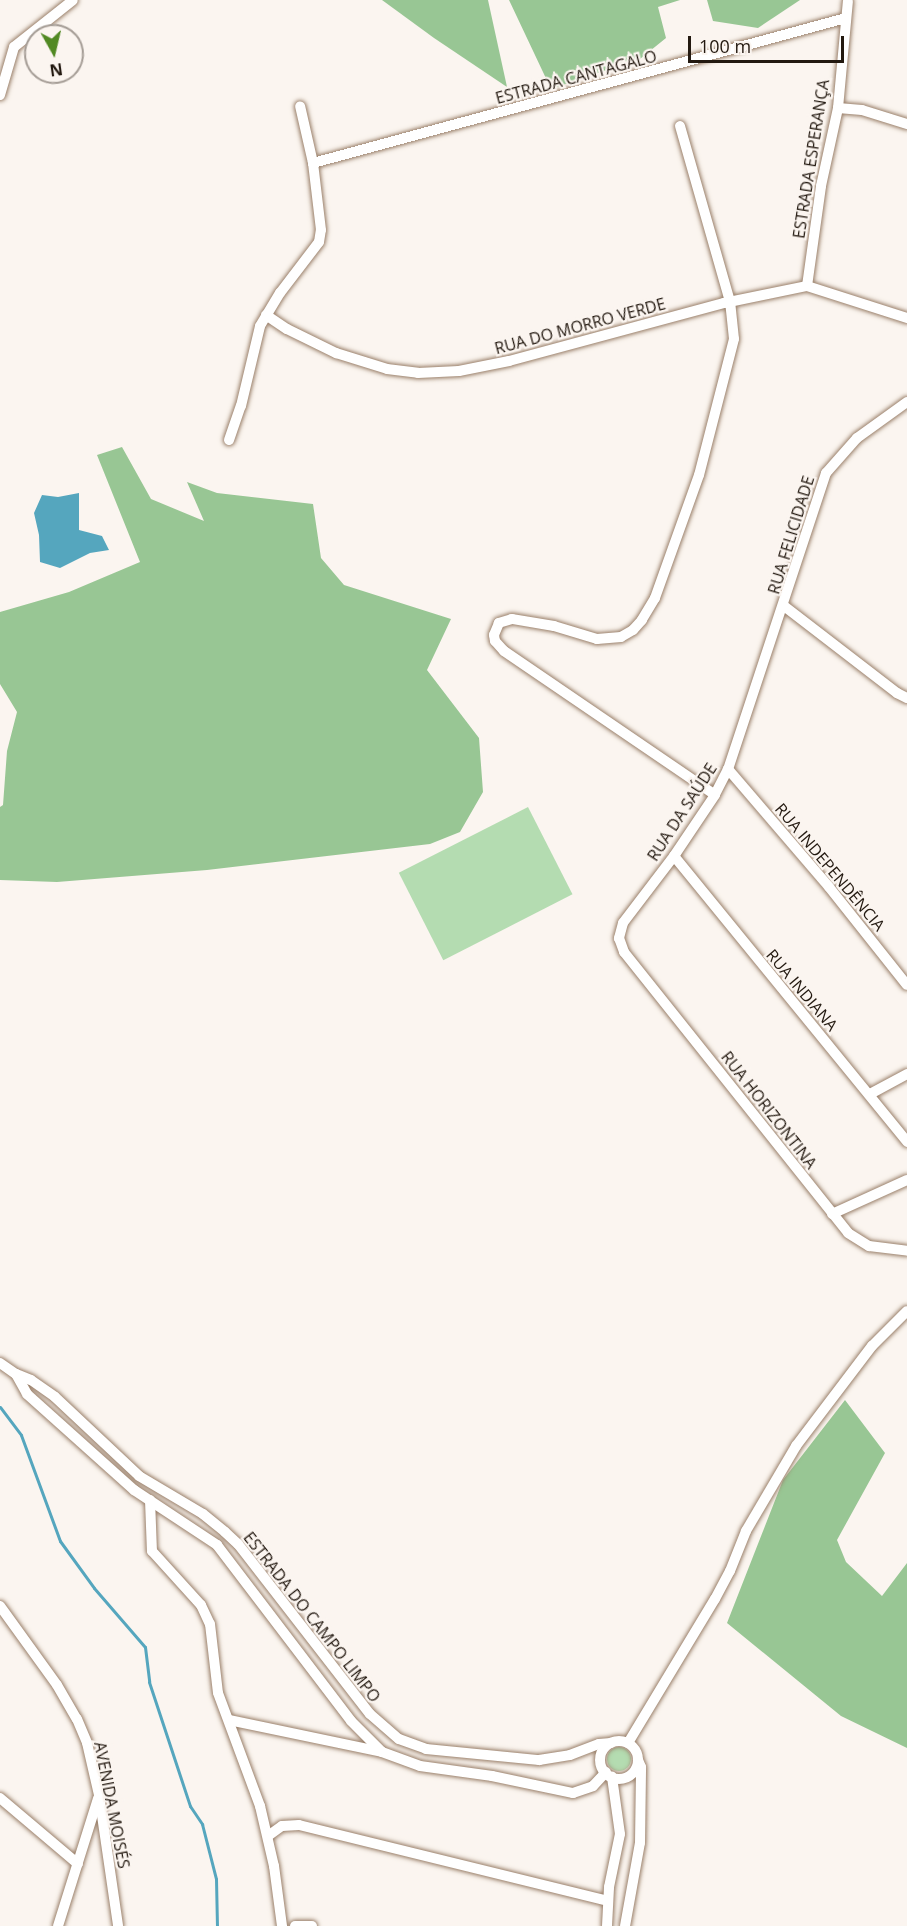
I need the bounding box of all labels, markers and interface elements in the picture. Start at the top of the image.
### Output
north arrow [24,24,84,84]
scale bar [691,24,847,62]
text: 100 m [699,34,751,58]
street label: ESTRADA CANTAGALO [493,46,659,108]
text: N [48,58,64,82]
street label: ESTRADA ESPERANÇA [789,78,833,240]
street label: RUA DO MORRO VERDE [493,294,667,358]
street label: RUA FELICIDADE [764,474,818,596]
street label: RUA DA SAÚDE [643,759,721,865]
street label: RUA INDEPENDÊNCIA [771,799,889,935]
street label: RUA INDIANA [762,945,842,1035]
street label: RUA HORIZONTINA [717,1048,821,1172]
street label: ESTRADA DO CAMPO LIMPO [240,1528,384,1706]
street label: AVENIDA MOISÉS [90,1740,134,1870]

